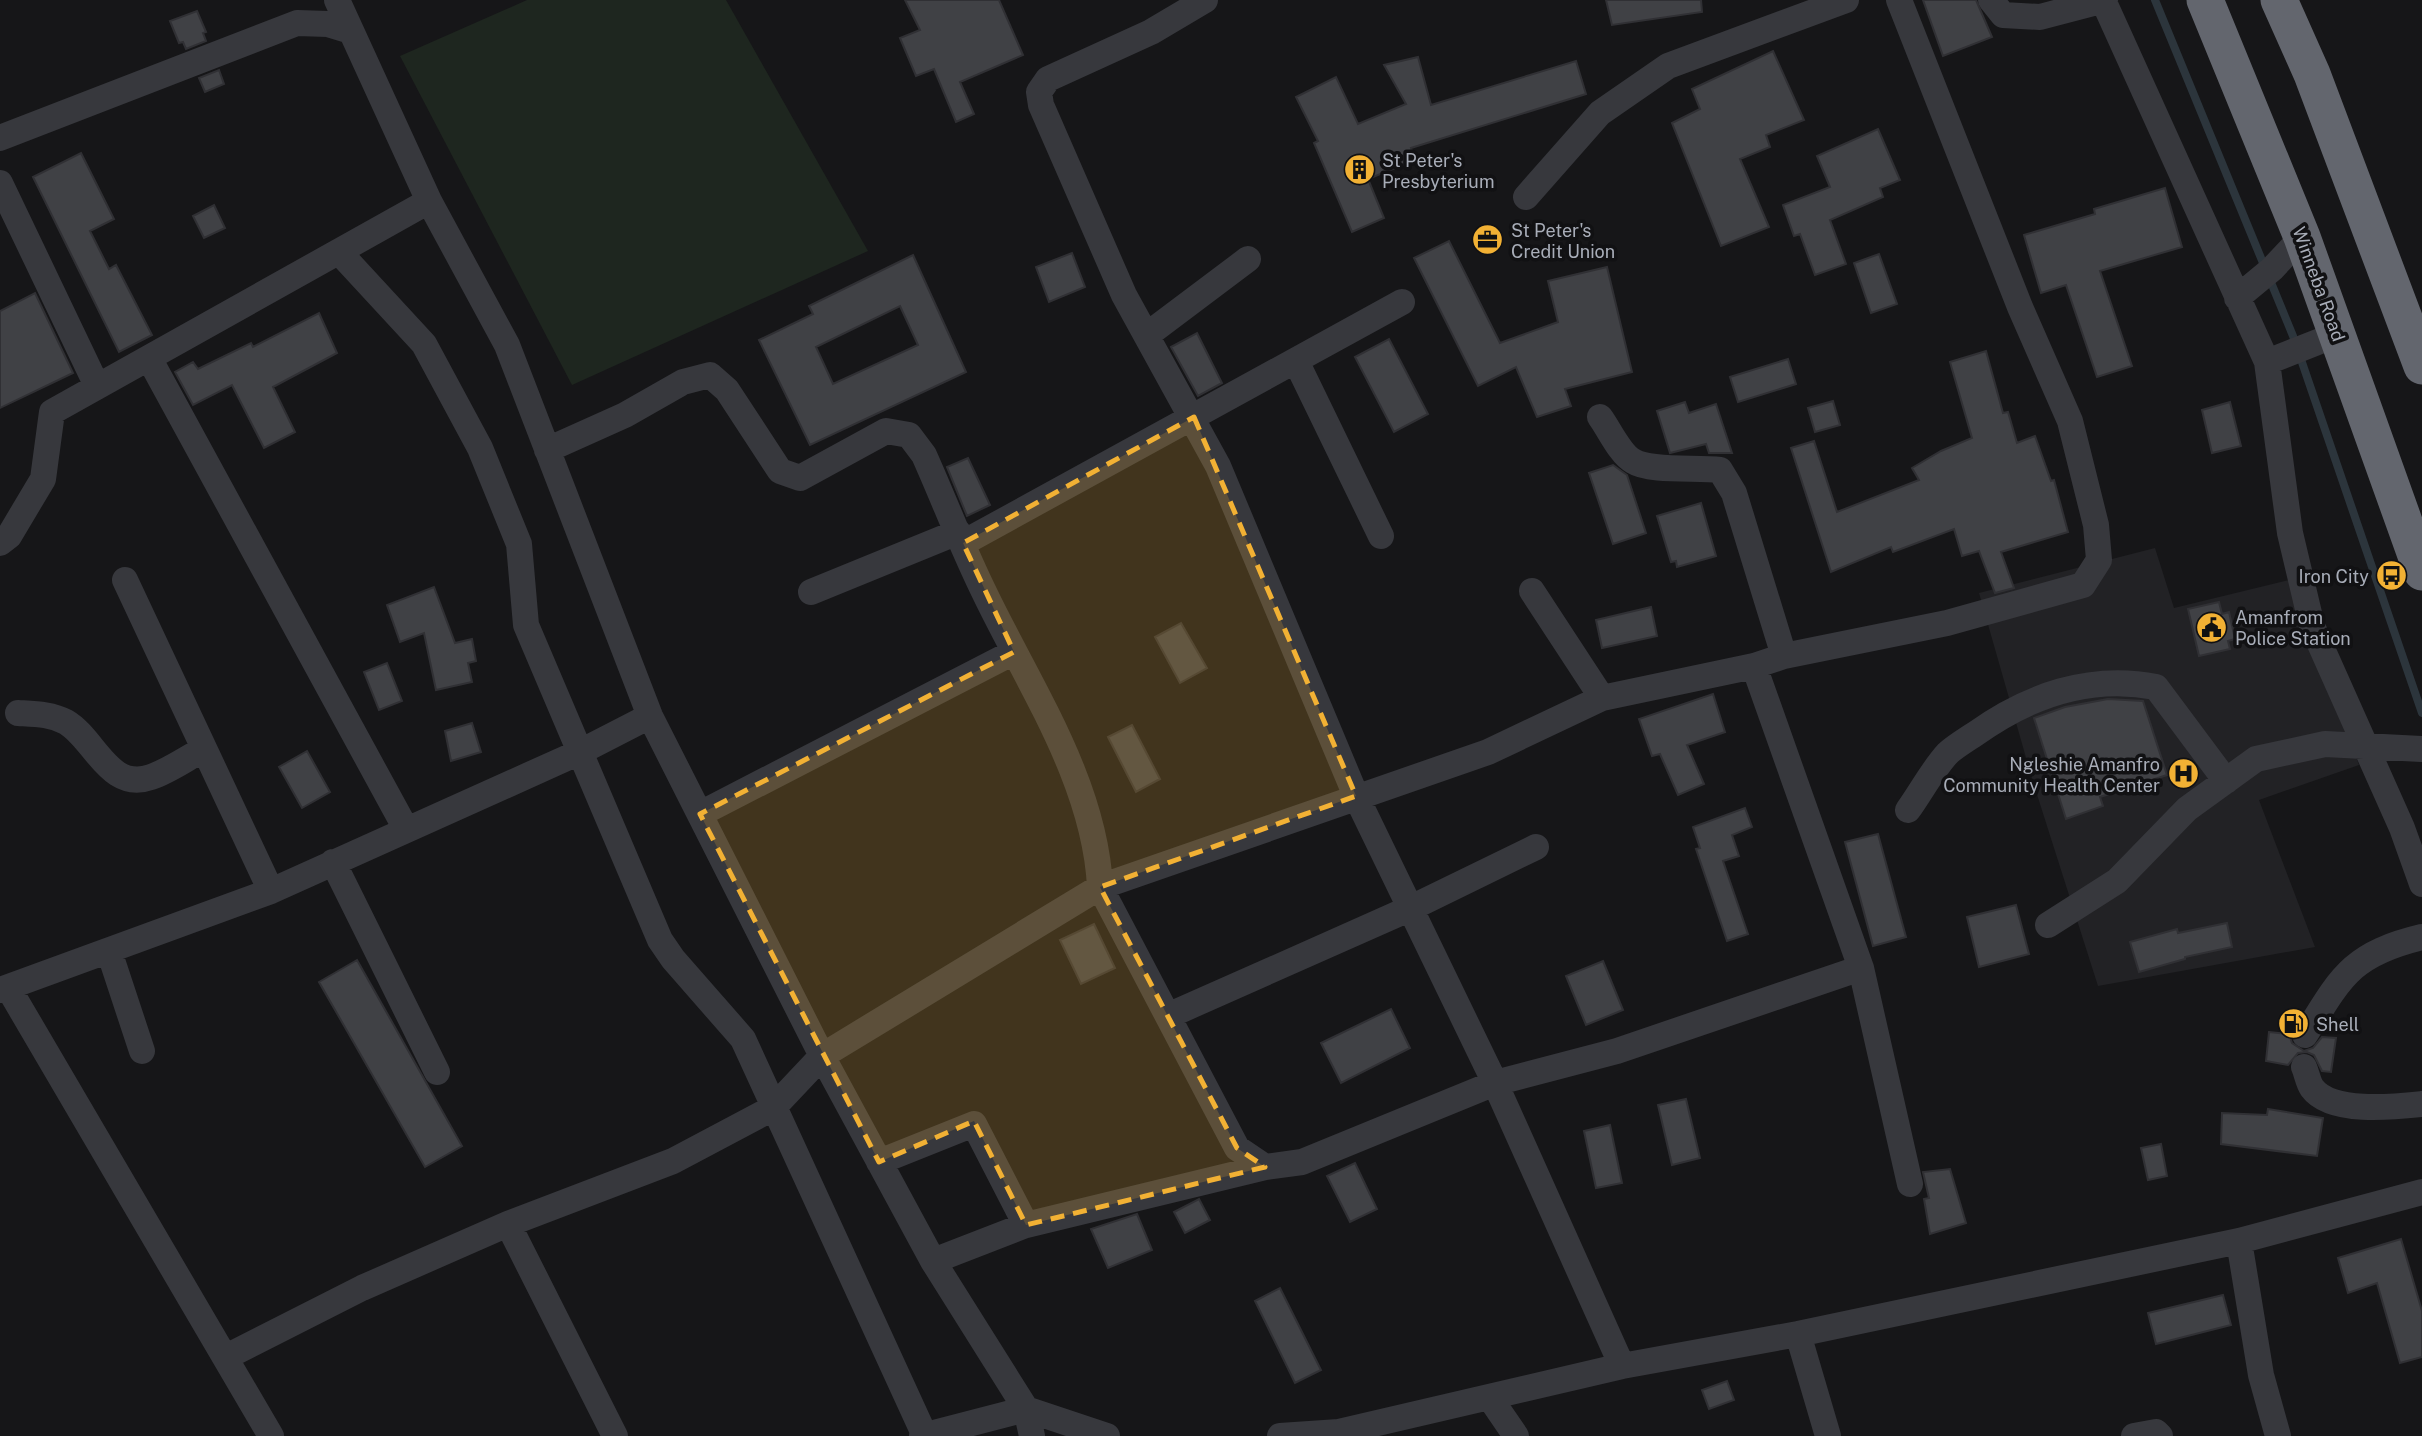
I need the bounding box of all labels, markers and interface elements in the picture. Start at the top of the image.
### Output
place label: St Peter's Presbyterium [1382,150,1494,192]
building icon: St Peter's Presbyterium [1342,153,1376,187]
place label: St Peter's Credit Union [1511,220,1615,262]
office icon: St Peter's Credit Union [1471,223,1505,257]
street label: Winneba Road [2289,224,2349,344]
bus stop icon: Iron City [2375,559,2409,593]
place label: Iron City [2299,566,2369,587]
place label: Amanfrom Police Station [2235,607,2351,649]
public building icon: Amanfrom Police Station [2195,610,2229,644]
place label: Ngleshie Amanfro Community Health Center [1943,754,2160,796]
hospital icon: Ngleshie Amanfro Community Health Center [2166,757,2200,791]
fuel station icon: Shell [2276,1007,2310,1041]
place label: Shell [2316,1014,2359,1035]

